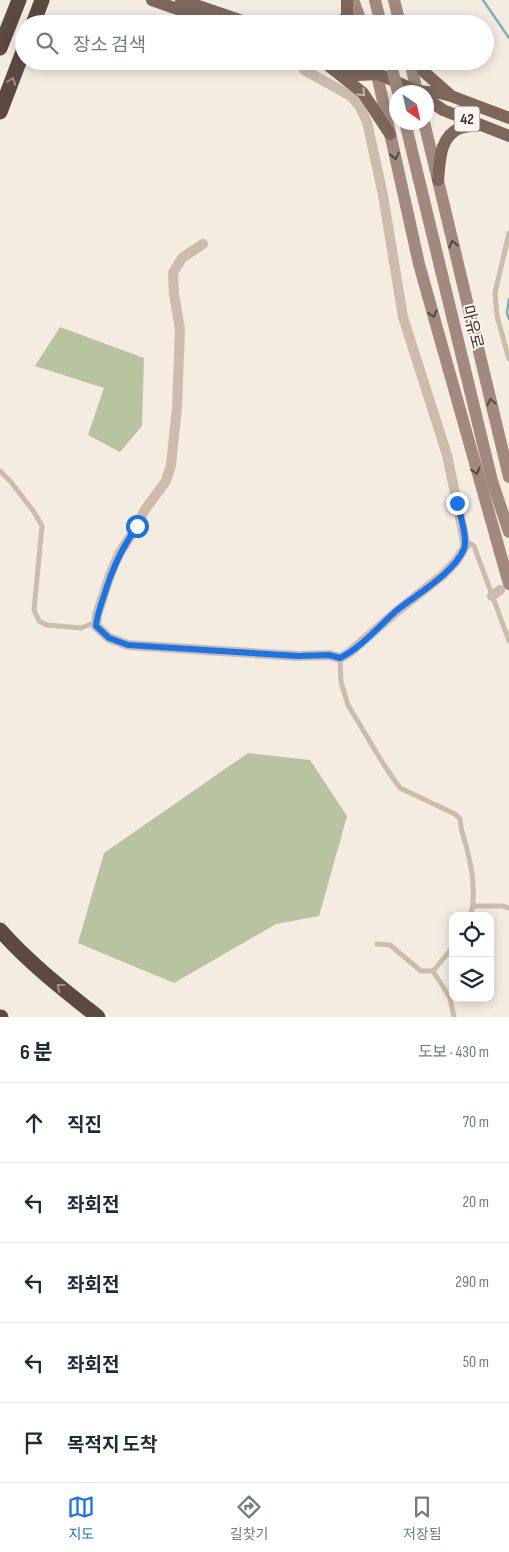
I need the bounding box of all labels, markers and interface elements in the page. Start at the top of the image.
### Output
search box [15,15,494,70]
icon: search [33,29,61,57]
text: 장소 검색 [73,34,146,57]
one-way arrow [6,77,16,85]
north arrow [389,85,434,130]
one-way arrow [356,87,365,96]
road number: 42 [454,106,480,132]
one-way arrow [389,152,400,161]
one-way arrow [448,239,459,248]
street label: 마유로 [457,303,487,351]
one-way arrow [427,310,438,319]
one-way arrow [486,398,497,406]
one-way arrow [471,466,481,474]
route end [446,492,469,515]
route start [126,515,149,538]
map controls [449,912,494,1002]
button: locate [449,912,494,957]
button: layers [449,957,494,1002]
one-way arrow [56,984,66,993]
text: 6 분 [20,1040,53,1065]
text: 도보 · 430 m [418,1043,489,1062]
icon: ahead [20,1109,48,1137]
text: 70 m [463,1113,489,1132]
text: 직진 [67,1114,102,1137]
icon: left [20,1189,48,1217]
text: 20 m [462,1193,489,1212]
text: 좌회전 [67,1194,119,1217]
icon: left [20,1269,48,1297]
text: 290 m [455,1273,489,1292]
text: 좌회전 [67,1274,119,1297]
icon: left [20,1349,48,1377]
text: 50 m [463,1353,489,1372]
text: 좌회전 [67,1354,119,1377]
icon: arrive [20,1429,48,1457]
text: 목적지 도착 [67,1434,157,1457]
tab: 지도 [67,1493,95,1543]
tab: 길찾기 [230,1493,268,1543]
tab: 저장됨 [403,1493,442,1543]

